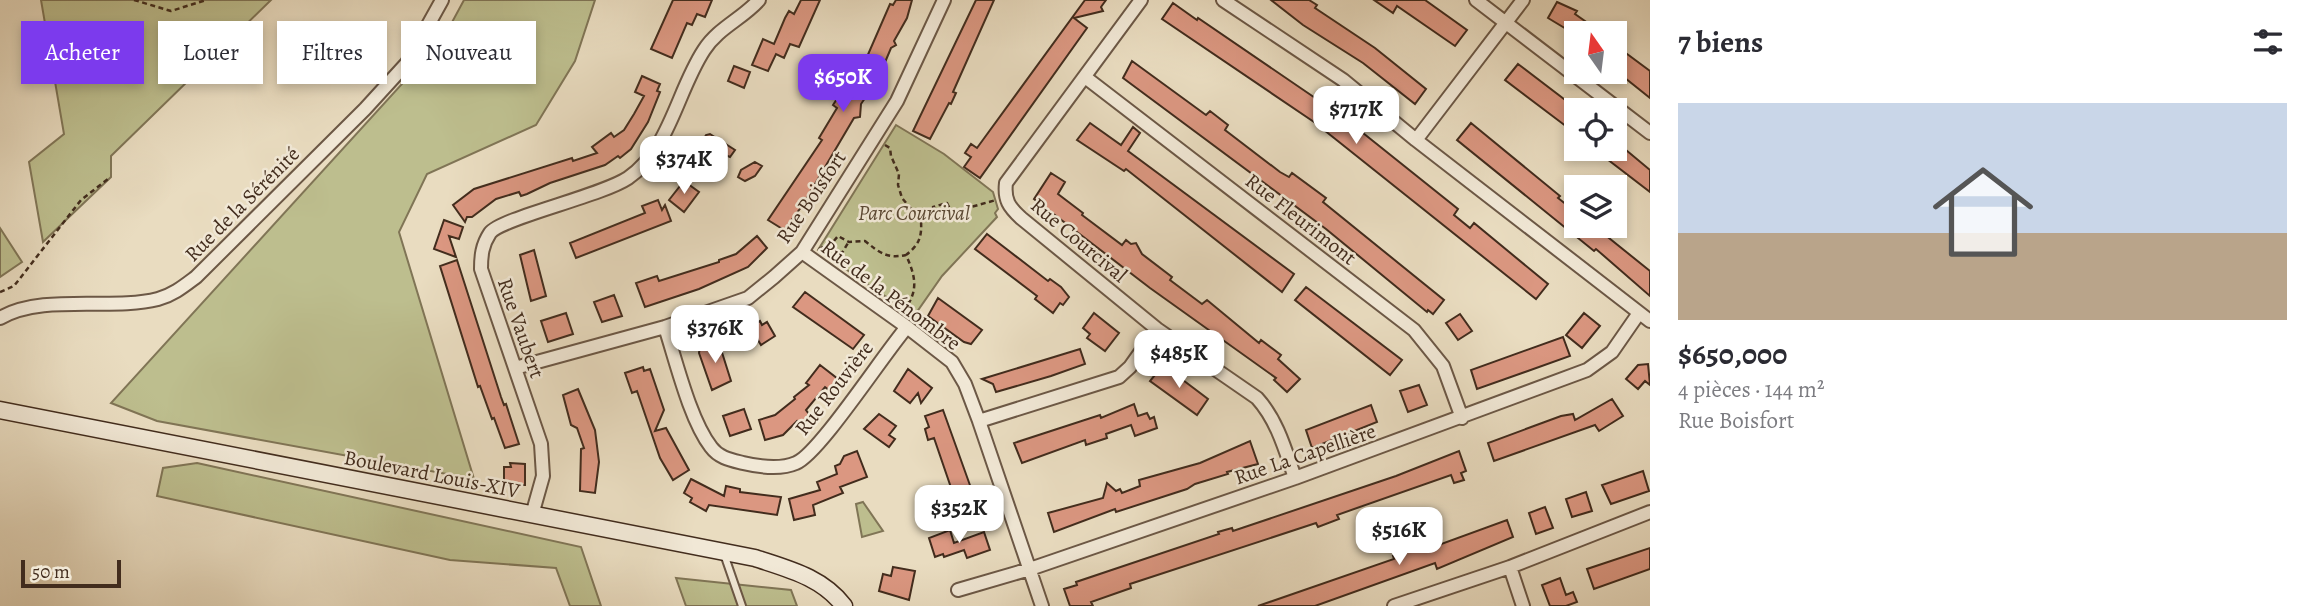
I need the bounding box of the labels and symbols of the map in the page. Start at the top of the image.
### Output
north arrow [1564,21,1628,84]
pin: $650K [794,54,892,114]
pin: $717K [1307,86,1405,146]
pin: $374K [635,136,733,196]
street label: Rue de la Sérénité [178,140,306,268]
street label: Rue Boisfort [770,145,852,249]
street label: Rue Fleurimont [1240,167,1363,271]
street label: Rue Courcival [1025,191,1133,289]
park label: Parc Courcival [858,199,971,227]
street label: Rue de la Pénombre [815,233,967,357]
street label: Rue Vaubert [491,274,551,382]
pin: $376K [666,306,764,365]
pin: $485K [1130,330,1228,390]
street label: Rue Rouvière [788,335,880,441]
street label: Rue La Capellière [1230,417,1380,491]
street label: Boulevard Louis-XIV [342,443,522,505]
pin: $352K [910,486,1008,545]
pin: $516K [1350,508,1448,567]
scale bar [21,557,121,589]

